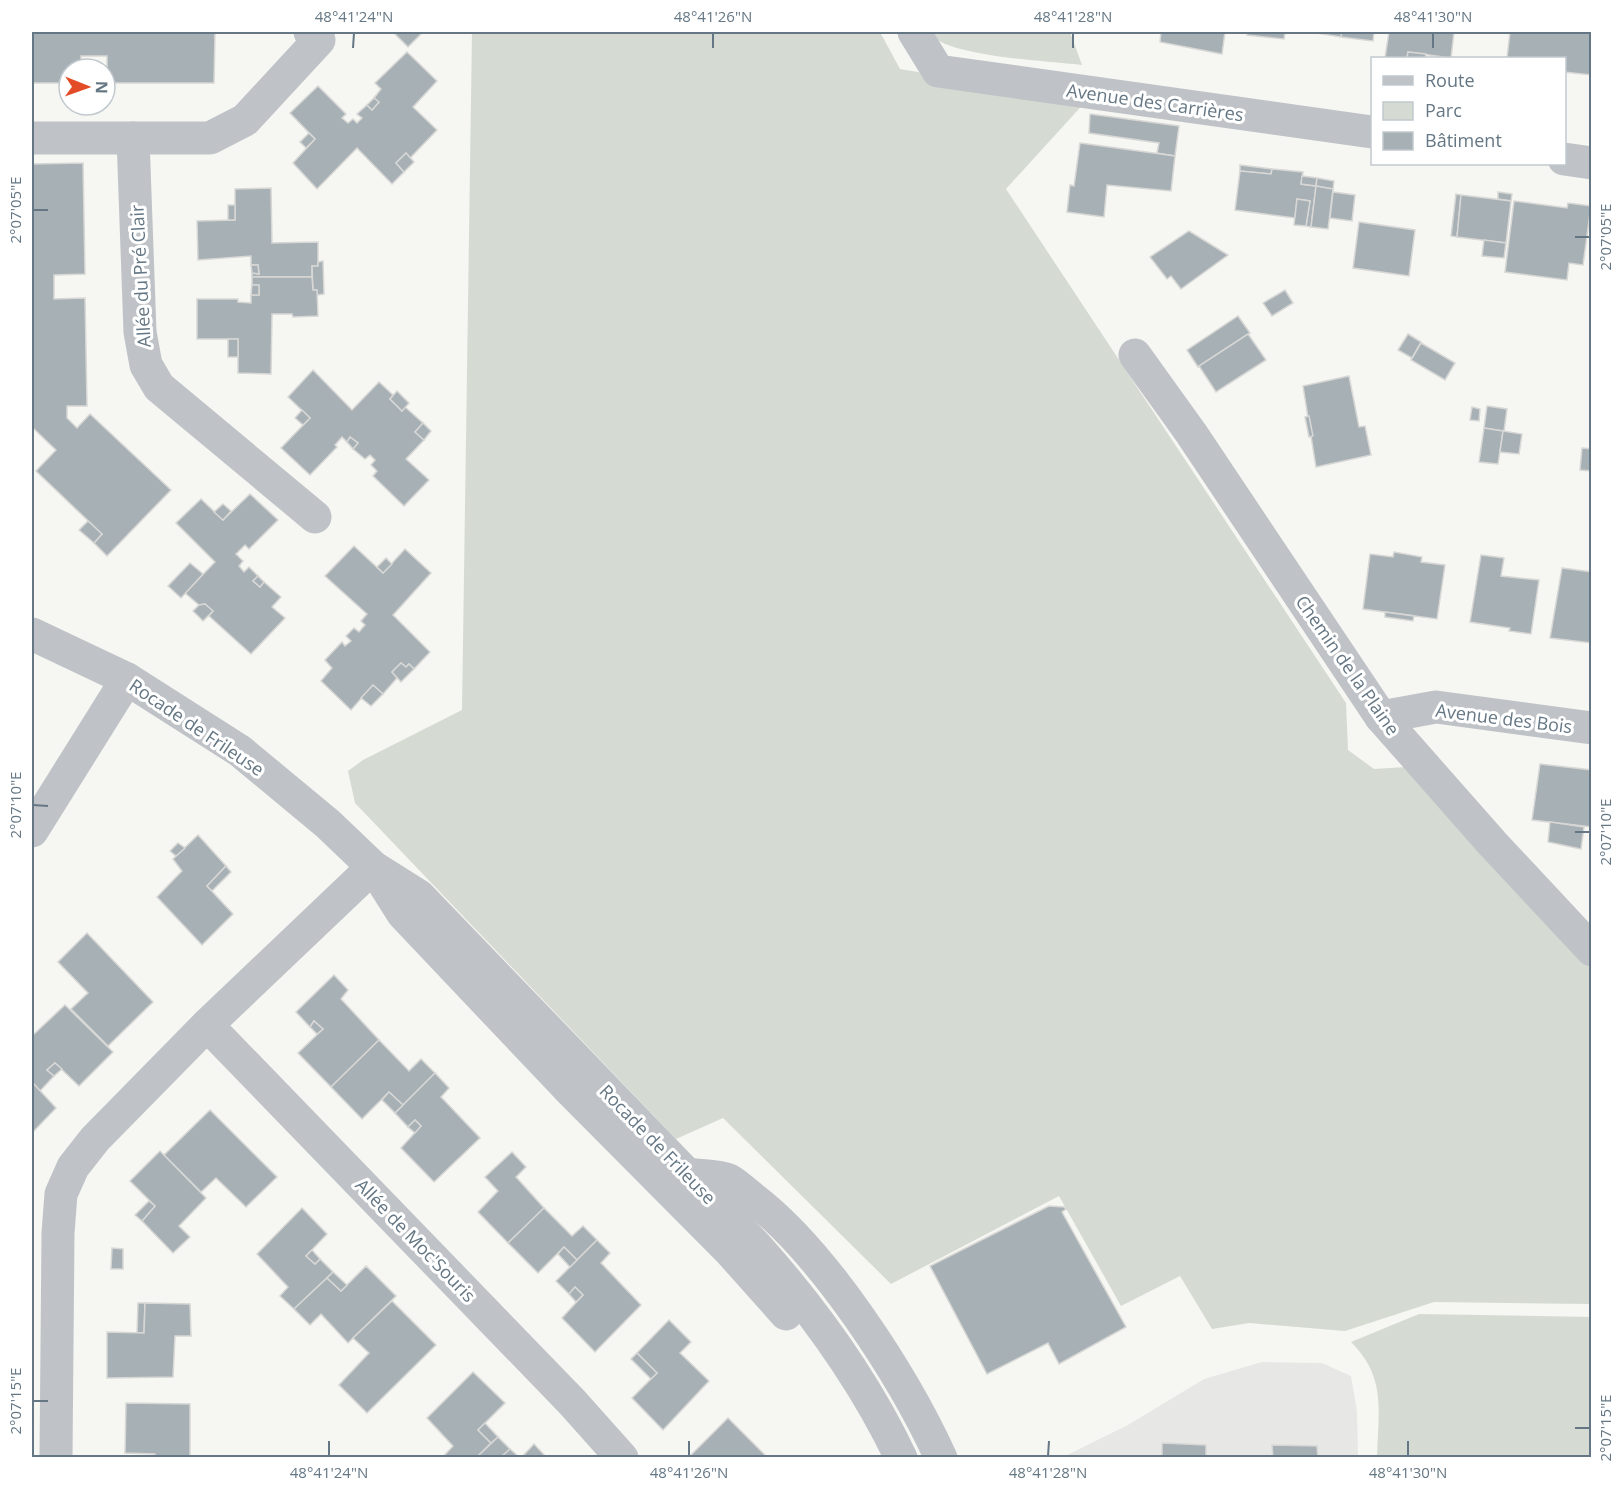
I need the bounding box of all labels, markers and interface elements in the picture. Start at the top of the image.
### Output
text: 48°41'24"N [315,6,393,26]
text: 48°41'26"N [674,6,752,26]
text: 48°41'28"N [1034,6,1112,26]
text: 48°41'30"N [1394,6,1472,26]
north arrow [57,57,117,117]
legend [1371,57,1566,165]
text: Route [1425,68,1475,92]
street label: Avenue des Carrières [1065,78,1245,126]
text: N [91,81,113,94]
text: Parc [1425,98,1462,122]
text: Bâtiment [1425,128,1502,152]
text: 2°07'05"E [5,177,25,243]
street label: Allée du Pré Clair [124,203,156,348]
text: 2°07'05"E [1595,204,1615,270]
street label: Chemin de la Plaine [1291,590,1405,740]
street label: Rocade de Frileuse [125,673,269,781]
street label: Avenue des Bois [1434,698,1574,738]
text: 2°07'10"E [5,772,25,838]
text: 2°07'10"E [1595,799,1615,865]
street label: Rocade de Frileuse [595,1079,721,1209]
street label: Allée de Moc'Souris [351,1173,481,1307]
text: 2°07'15"E [5,1368,25,1434]
text: 2°07'15"E [1595,1395,1615,1461]
text: 48°41'24"N [290,1462,368,1482]
text: 48°41'26"N [650,1462,728,1482]
text: 48°41'28"N [1009,1462,1087,1482]
text: 48°41'30"N [1369,1462,1447,1482]

